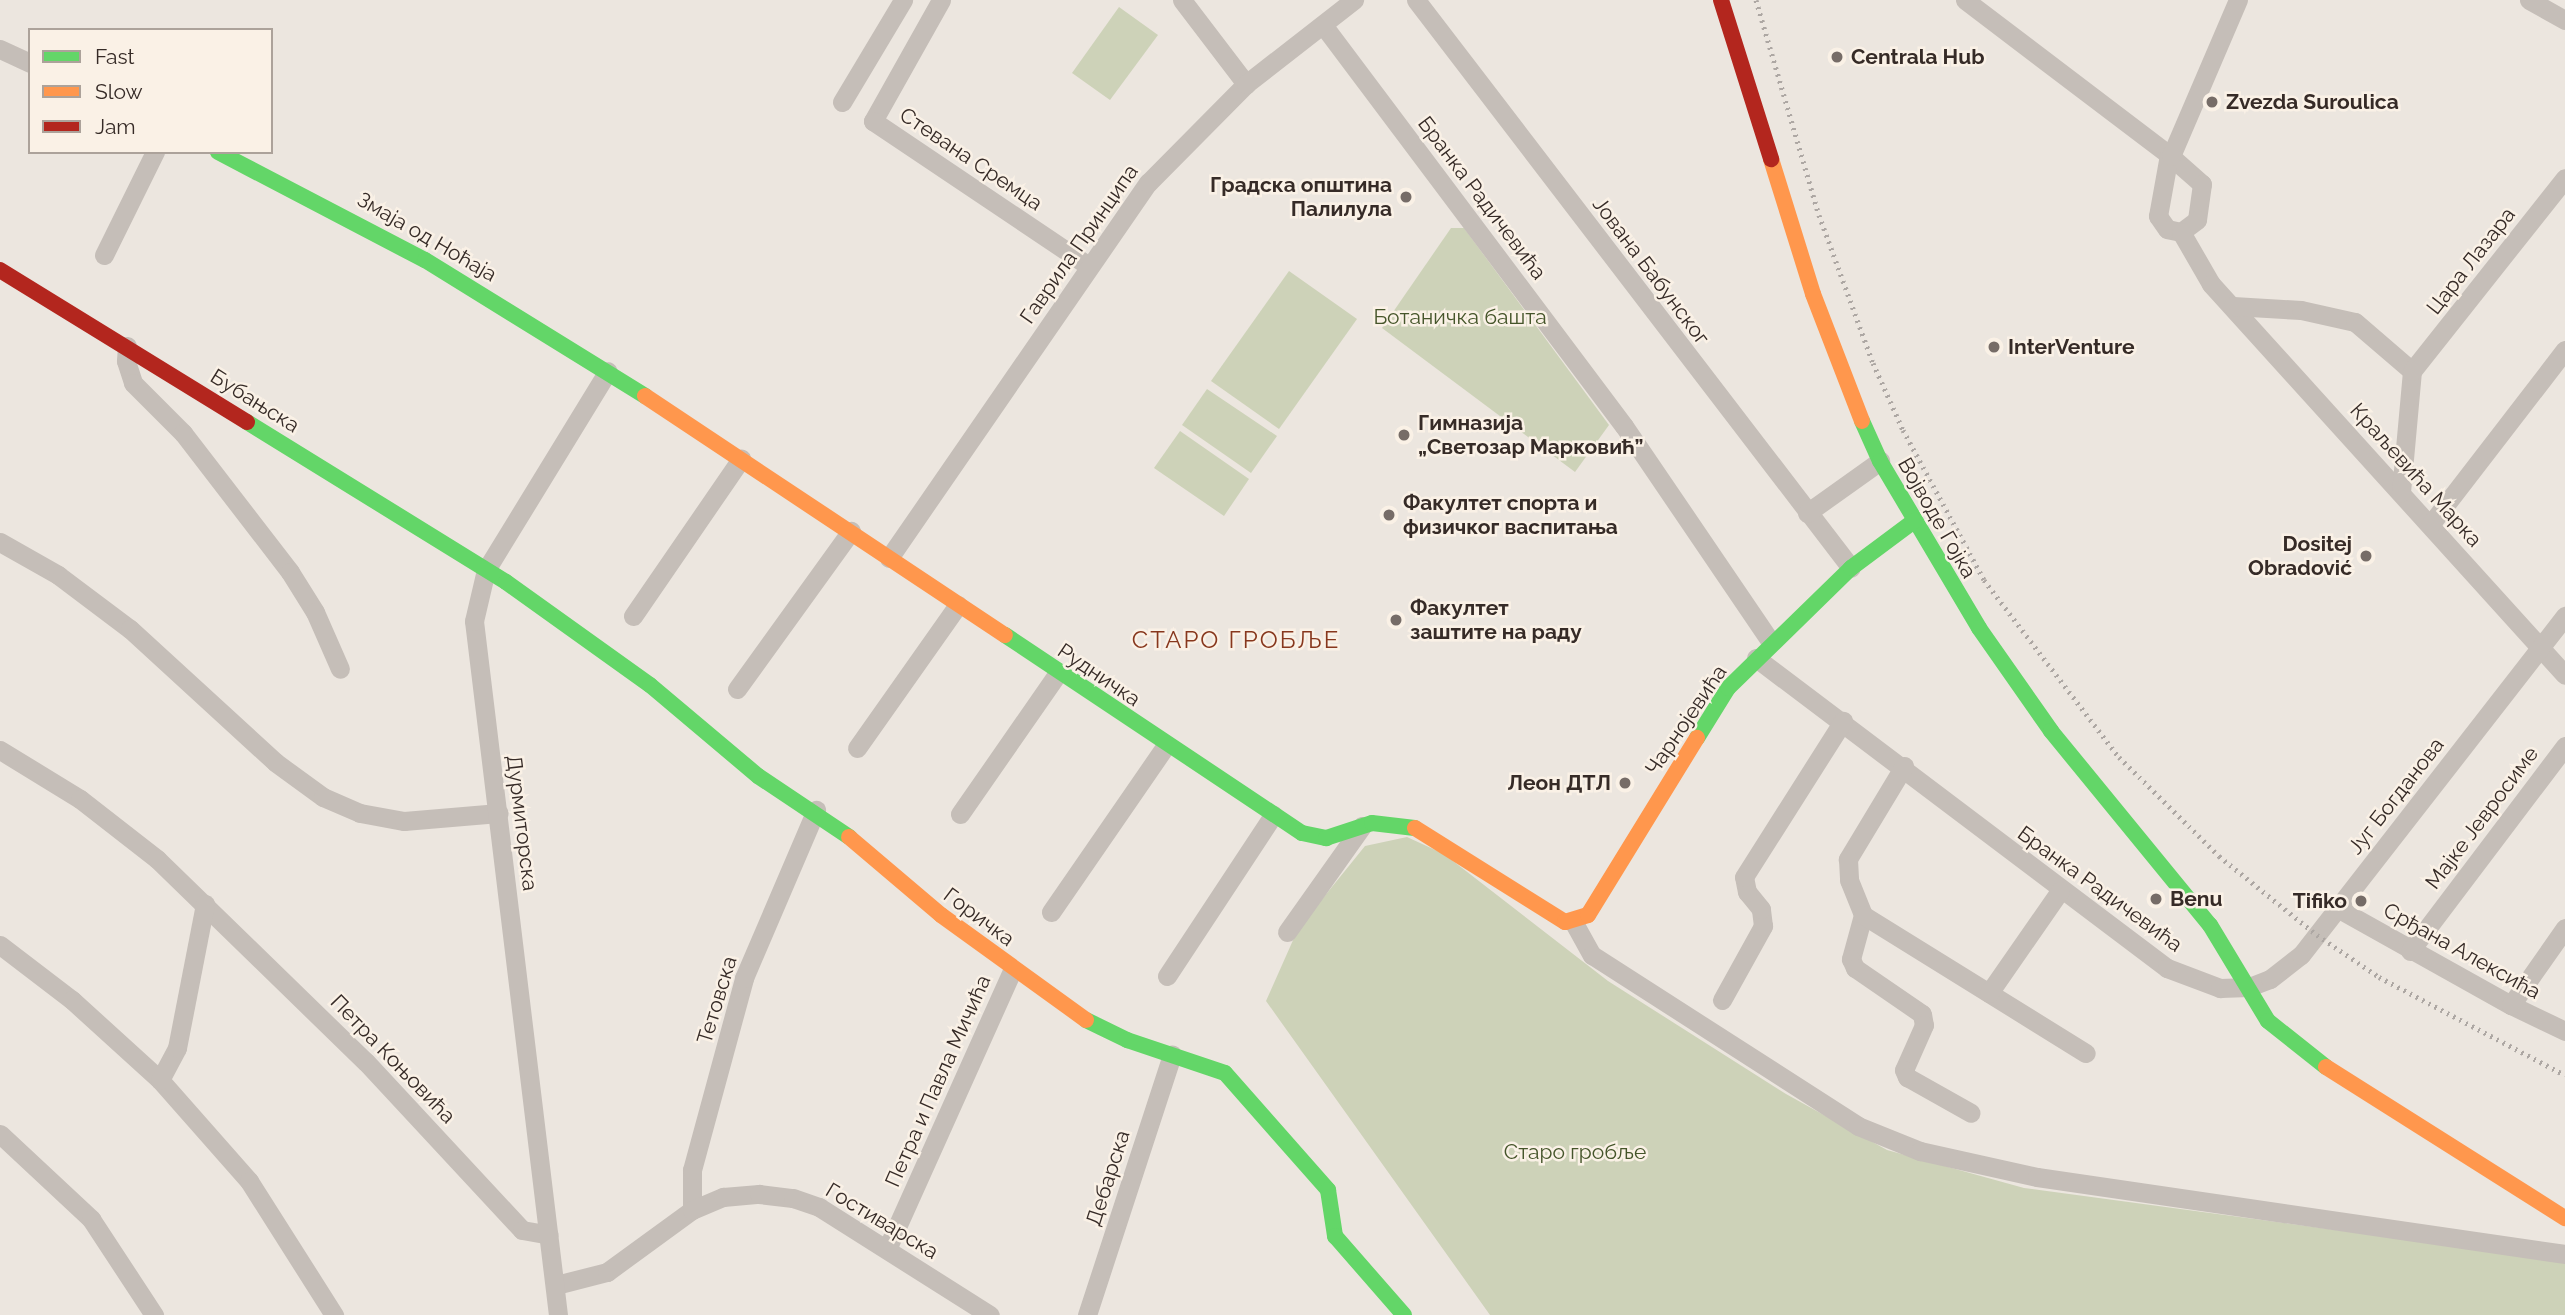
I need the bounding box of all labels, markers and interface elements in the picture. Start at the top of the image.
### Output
legend [28,28,273,154]
text: Fast [95,44,135,69]
place label: Centrala Hub [1851,44,1984,70]
marker: Centrala Hub [1829,49,1845,65]
text: Slow [95,79,143,104]
place label: Zvezda Suroulica [2226,89,2399,115]
marker: Zvezda Suroulica [2204,94,2220,110]
street label: Стевана Сремца [895,102,1047,216]
street label: Бранка Радичевића [1412,111,1552,285]
text: Jam [95,114,136,139]
street label: Гаврила Принципа [1015,160,1143,328]
place label: Градска општина Палилула [1210,172,1392,222]
street label: Змаја од Ноћаја [353,187,501,287]
marker: Градска општина Палилула [1398,189,1414,205]
street label: Јована Бабунског [1587,192,1715,350]
street label: Цара Лазара [2421,202,2521,320]
park label: Ботаничка башта [1373,304,1547,330]
place label: InterVenture [2008,334,2135,360]
marker: InterVenture [1986,339,2002,355]
street label: Бубањска [206,364,304,438]
street label: Краљевића Марка [2345,398,2487,552]
place label: Гимназија „Светозар Марковић” [1418,410,1643,460]
marker: Гимназија „Светозар Марковић” [1396,427,1412,443]
street label: Војводе Гојка [1892,453,1982,583]
place label: Факултет спорта и физичког васпитања [1403,490,1618,540]
marker: Факултет спорта и физичког васпитања [1381,507,1397,523]
place label: Dositej Obradović [2248,531,2352,581]
marker: Dositej Obradović [2358,548,2374,564]
place label: Факултет заштите на раду [1410,595,1582,645]
marker: Факултет заштите на раду [1388,612,1404,628]
district label: СТАРО ГРОБЉЕ [1133,626,1339,654]
street label: Рудничка [1053,638,1145,712]
street label: Чарнојевића [1640,660,1732,780]
street label: Југ Богданова [2343,733,2449,859]
street label: Мајке Јевросиме [2420,742,2544,894]
street label: Дурмиторска [501,754,543,892]
place label: Леон ДТЛ [1507,770,1611,796]
marker: Леон ДТЛ [1617,775,1633,791]
street label: Бранка Радичевића [2013,821,2187,957]
street label: Горичка [939,882,1019,952]
place label: Benu [2170,886,2223,912]
place label: Tifiko [2293,888,2347,914]
marker: Benu [2148,891,2164,907]
marker: Tifiko [2353,893,2369,909]
street label: Срђана Алексића [2379,897,2545,1005]
street label: Тетовска [692,953,742,1047]
street label: Петра и Павла Мичића [880,971,996,1191]
street label: Петра Коњовића [325,989,461,1129]
street label: Дебарска [1081,1127,1135,1229]
park label: Старо гробље [1504,1139,1646,1165]
street label: Гостиварска [821,1178,943,1264]

